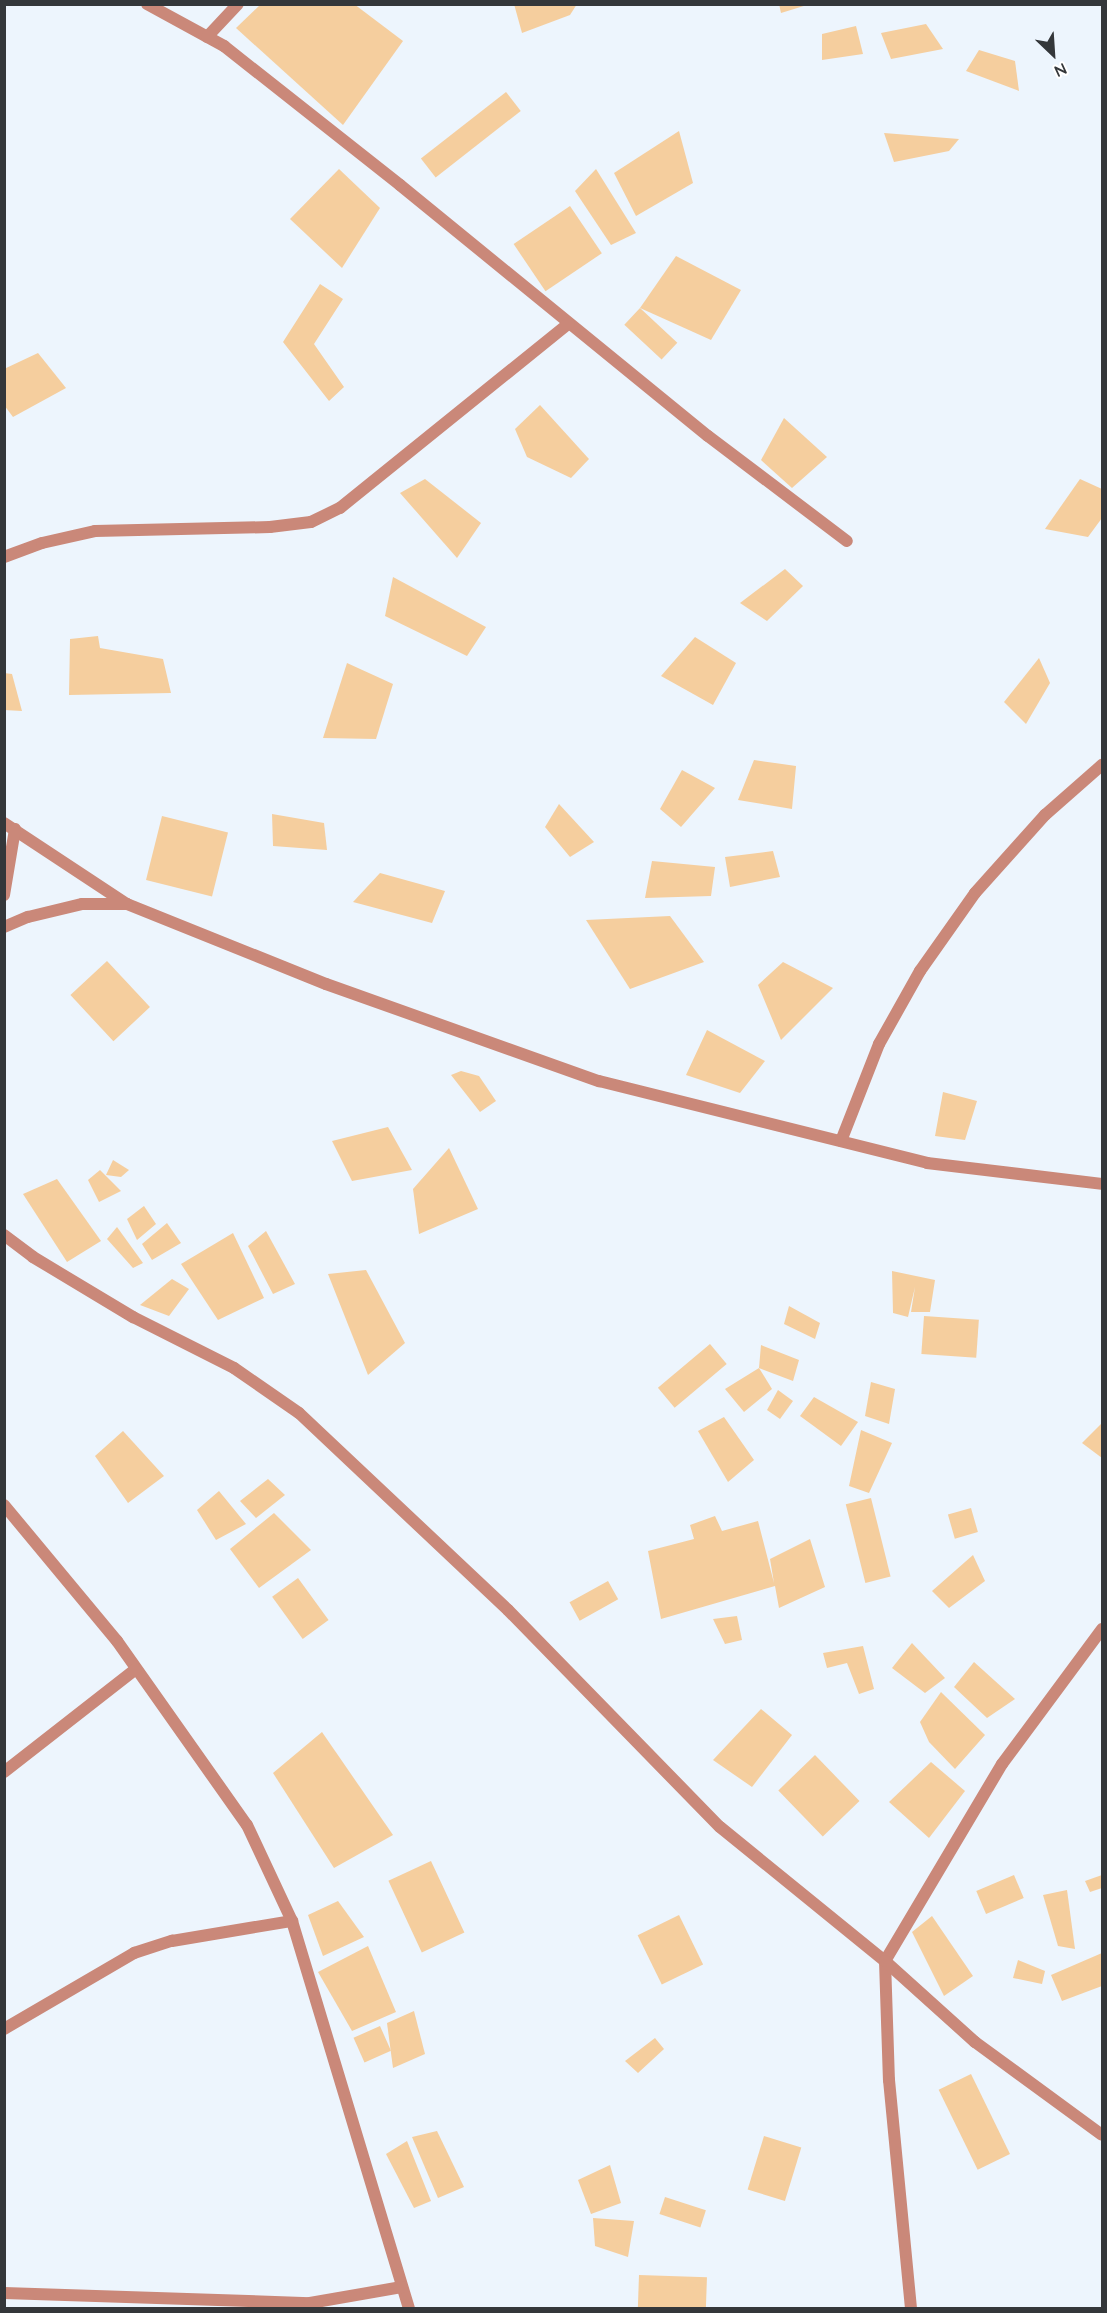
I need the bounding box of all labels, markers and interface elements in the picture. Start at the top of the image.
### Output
north arrow [1023,24,1083,84]
text: N [1051,59,1070,82]

